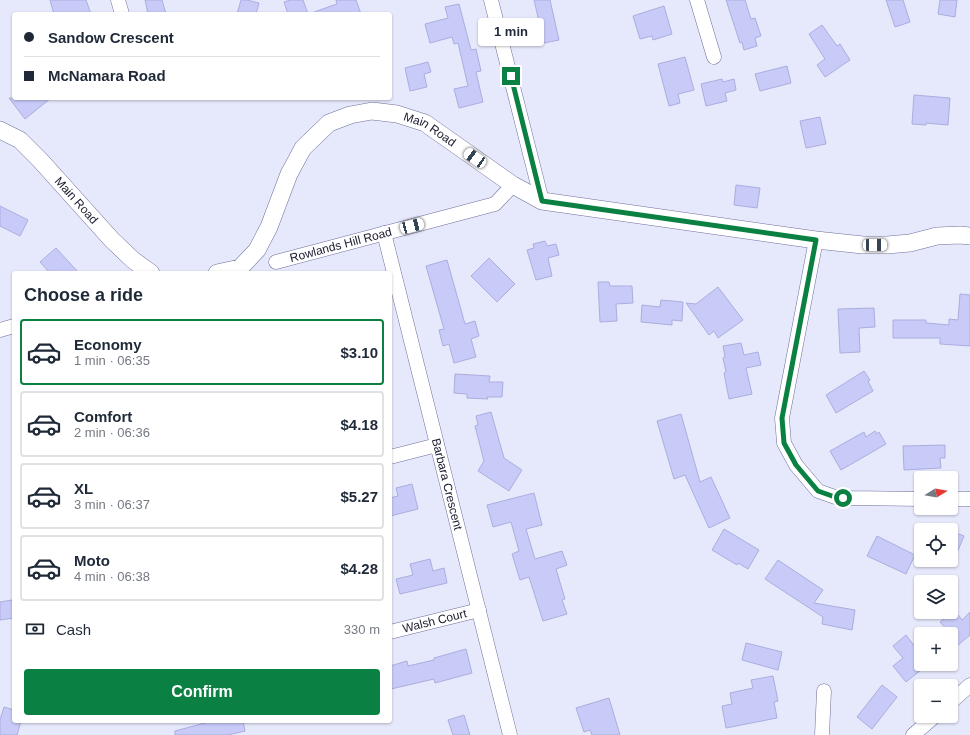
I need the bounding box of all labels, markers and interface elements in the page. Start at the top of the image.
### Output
callout: 1 min [478,18,544,46]
text: 1 min [494,24,528,39]
text: Sandow Crescent [48,29,174,46]
text: McNamara Road [48,67,166,84]
route end [502,67,520,85]
street label: Main Road [402,110,459,150]
car [462,146,488,170]
street label: Main Road [52,174,101,227]
car [399,217,425,235]
street label: Rowlands Hill Road [288,225,393,265]
car [863,239,887,251]
text: Choose a ride [24,285,143,305]
icon: car [26,334,62,370]
text: Economy [74,336,142,353]
text: $3.10 [340,344,378,361]
text: 1 min · 06:35 [74,353,150,368]
icon: car [26,406,62,442]
text: Comfort [74,408,132,425]
text: $4.18 [340,416,378,433]
text: 2 min · 06:36 [74,425,150,440]
street label: Barbara Crescent [429,437,465,532]
north arrow [914,471,958,515]
map controls [914,471,958,723]
icon: car [26,478,62,514]
text: XL [74,480,93,497]
text: $5.27 [340,488,378,505]
route start [834,489,852,507]
text: 3 min · 06:37 [74,497,150,512]
button: locate [914,523,958,567]
icon: car [26,550,62,586]
text: Moto [74,552,110,569]
text: $4.28 [340,560,378,577]
text: 4 min · 06:38 [74,569,150,584]
button: layers [914,575,958,619]
street label: Walsh Court [401,606,469,636]
icon: cash [24,618,46,640]
text: Cash [56,621,91,638]
text: 330 m [344,622,380,637]
button: + [914,627,958,671]
button: Confirm [24,669,380,715]
button: − [914,679,958,723]

